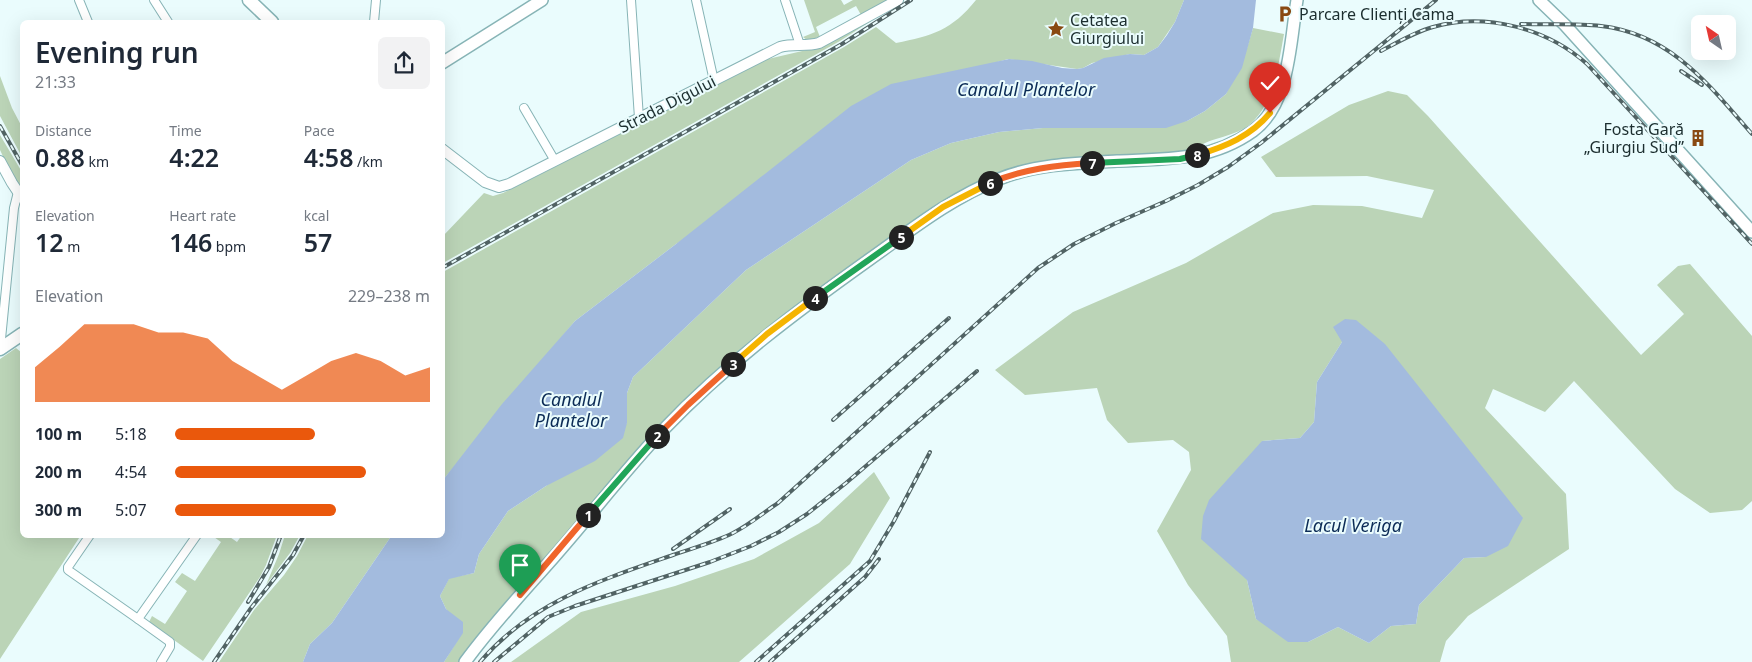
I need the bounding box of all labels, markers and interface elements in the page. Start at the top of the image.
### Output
place label: Parcare Clienți Cama [1299,3,1454,25]
parking icon: Parcare Clienți Cama [1275,4,1295,24]
place label: Cetatea Giurgiului [1070,9,1144,49]
north arrow [1691,15,1736,60]
map controls [1691,15,1736,60]
place icon: Cetatea Giurgiului [1046,19,1066,39]
text: Evening run [35,33,199,71]
button: share [378,37,430,89]
pin [1249,62,1291,113]
icon: check [1256,69,1284,97]
street label: Strada Digului [615,70,719,138]
text: 21:33 [35,71,76,93]
water label: Canalul Plantelor [957,77,1096,101]
place label: Fosta Gară „Giurgiu Sud” [1584,118,1684,158]
text: Distance [35,121,92,140]
text: Time [169,121,202,140]
text: Pace [304,121,335,140]
building icon: Fosta Gară „Giurgiu Sud” [1688,128,1708,148]
text: 0.88 [35,140,85,174]
text: 4:22 [169,140,219,174]
text: 4:58 [304,140,353,174]
pin: 8 [1184,142,1210,168]
text: 8 [1193,146,1202,165]
pin: 7 [1080,150,1104,176]
text: km [85,152,109,171]
text: /km [353,152,383,171]
text: 7 [1088,154,1097,173]
pin: 6 [978,170,1002,196]
text: 6 [986,174,995,193]
text: Elevation [35,206,95,225]
text: Heart rate [169,206,236,225]
text: kcal [304,206,329,225]
pin: 5 [888,224,914,250]
text: 12 [35,225,64,259]
text: 146 [169,225,212,259]
text: 57 [304,225,332,259]
text: 5 [897,228,906,247]
text: m [64,237,80,256]
text: bpm [212,237,246,256]
text: Elevation [35,285,103,307]
text: 229–238 m [348,285,430,307]
pin: 4 [802,286,828,310]
text: 4 [811,289,820,308]
pin: 3 [720,352,746,376]
text: 3 [729,355,738,374]
water label: Canalul Plantelor [535,387,608,432]
text: 100 m [35,423,82,445]
text: 5:18 [115,423,147,445]
pin: 2 [644,424,670,448]
text: 2 [653,427,662,446]
text: 200 m [35,461,82,483]
text: 4:54 [115,461,147,483]
text: 300 m [35,499,82,521]
text: 5:07 [115,499,147,521]
pin: 1 [576,502,600,528]
text: 1 [584,506,593,525]
water label: Lacul Veriga [1304,513,1402,537]
pin [499,544,541,595]
icon: arrive [506,551,534,579]

